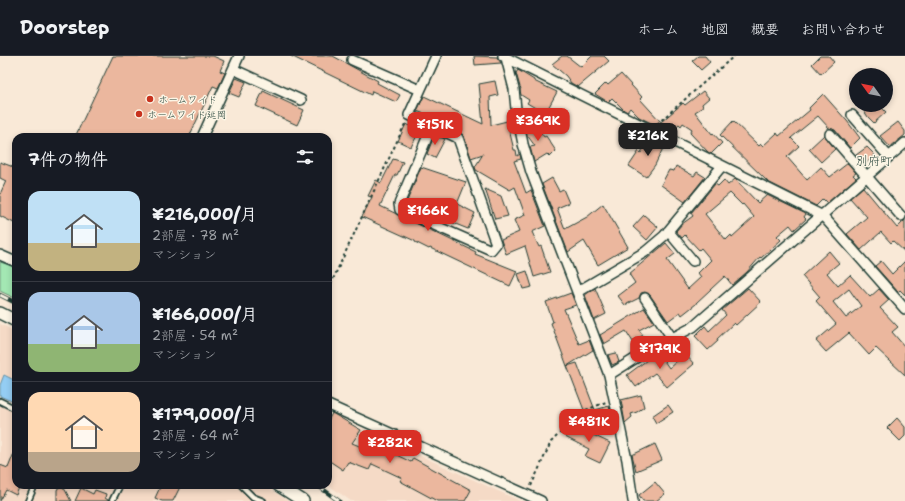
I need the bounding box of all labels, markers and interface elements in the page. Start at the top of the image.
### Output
text: Doorstep [20,15,109,40]
text: ホーム [638,20,679,38]
text: 地図 [701,20,729,38]
text: 概要 [751,20,779,38]
text: お問い合わせ [801,20,885,38]
north arrow [849,68,893,112]
map controls [849,68,893,112]
place label: ホームワイド [158,93,218,106]
marker: ホームワイド [145,94,155,104]
place label: ホームワイド延岡 [147,108,227,121]
pin: ¥369K [510,108,566,142]
marker: ホームワイド延岡 [134,109,144,119]
pin: ¥151K [407,112,463,146]
text: ¥369K [516,112,560,129]
text: ¥151K [416,116,454,133]
pin: ¥216K [620,123,676,157]
text: ¥216K [627,127,669,144]
icon: filters [294,146,316,168]
text: 7件の物件 [28,148,108,170]
district label: 別府町 [856,153,892,169]
pin: ¥166K [400,198,456,232]
text: ¥166K [407,202,449,219]
text: ¥216,000/月 [152,203,257,225]
icon: home [60,207,108,255]
text: 2部屋 · 78 m² [152,227,239,244]
text: マンション [152,246,216,263]
text: ¥166,000/月 [152,303,258,325]
icon: home [60,308,108,356]
text: 2部屋 · 54 m² [152,327,238,344]
pin: ¥179K [632,336,688,370]
text: ¥179K [639,340,681,357]
text: マンション [152,346,216,363]
text: ¥179,000/月 [152,403,258,425]
icon: home [60,408,108,456]
pin: ¥481K [561,409,617,443]
text: ¥481K [568,413,610,430]
text: 2部屋 · 64 m² [152,427,239,444]
pin: ¥282K [362,430,418,464]
text: ¥282K [368,434,412,451]
text: マンション [152,446,216,463]

